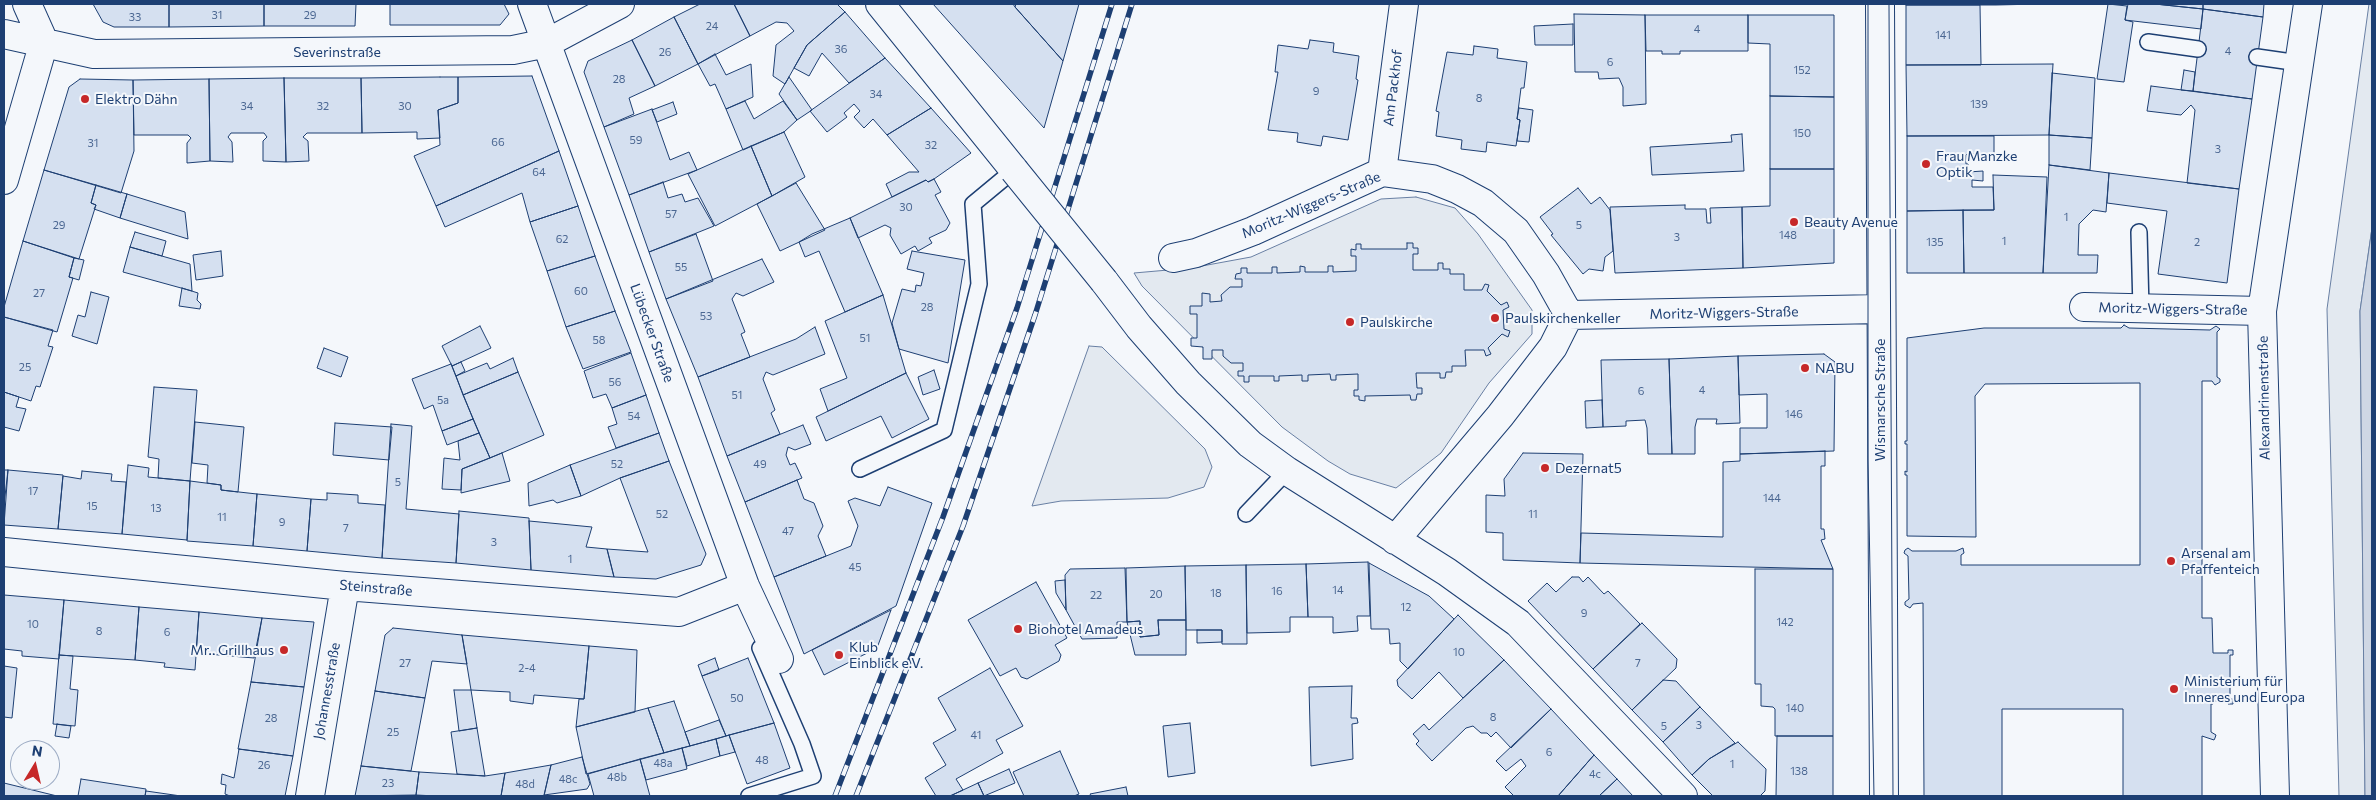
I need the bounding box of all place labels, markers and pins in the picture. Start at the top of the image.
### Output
place label: Elektro Dähn [95,91,178,107]
marker: Elektro Dähn [79,93,91,105]
place label: Frau Manzke Optik [1936,148,2017,180]
marker: Frau Manzke Optik [1920,158,1932,170]
place label: Beauty Avenue [1804,214,1898,230]
marker: Beauty Avenue [1788,216,1800,228]
place label: Paulskirchenkeller [1505,310,1620,326]
marker: Paulskirchenkeller [1489,312,1501,324]
place label: Paulskirche [1360,314,1433,330]
marker: Paulskirche [1344,316,1356,328]
place label: NABU [1815,360,1854,376]
marker: NABU [1799,362,1811,374]
place label: Dezernat5 [1555,460,1622,476]
marker: Dezernat5 [1539,462,1551,474]
place label: Arsenal am Pfaffenteich [2181,545,2260,578]
marker: Arsenal am Pfaffenteich [2165,555,2177,567]
place label: Biohotel Amadeus [1028,621,1143,637]
marker: Biohotel Amadeus [1012,623,1024,635]
place label: Klub Einblick e.V. [849,639,923,672]
place label: Mr.. Grillhaus [190,642,274,658]
marker: Mr.. Grillhaus [278,644,290,656]
marker: Klub Einblick e.V. [833,649,845,661]
place label: Ministerium für Inneres und Europa [2184,673,2305,706]
marker: Ministerium für Inneres und Europa [2168,683,2180,695]

